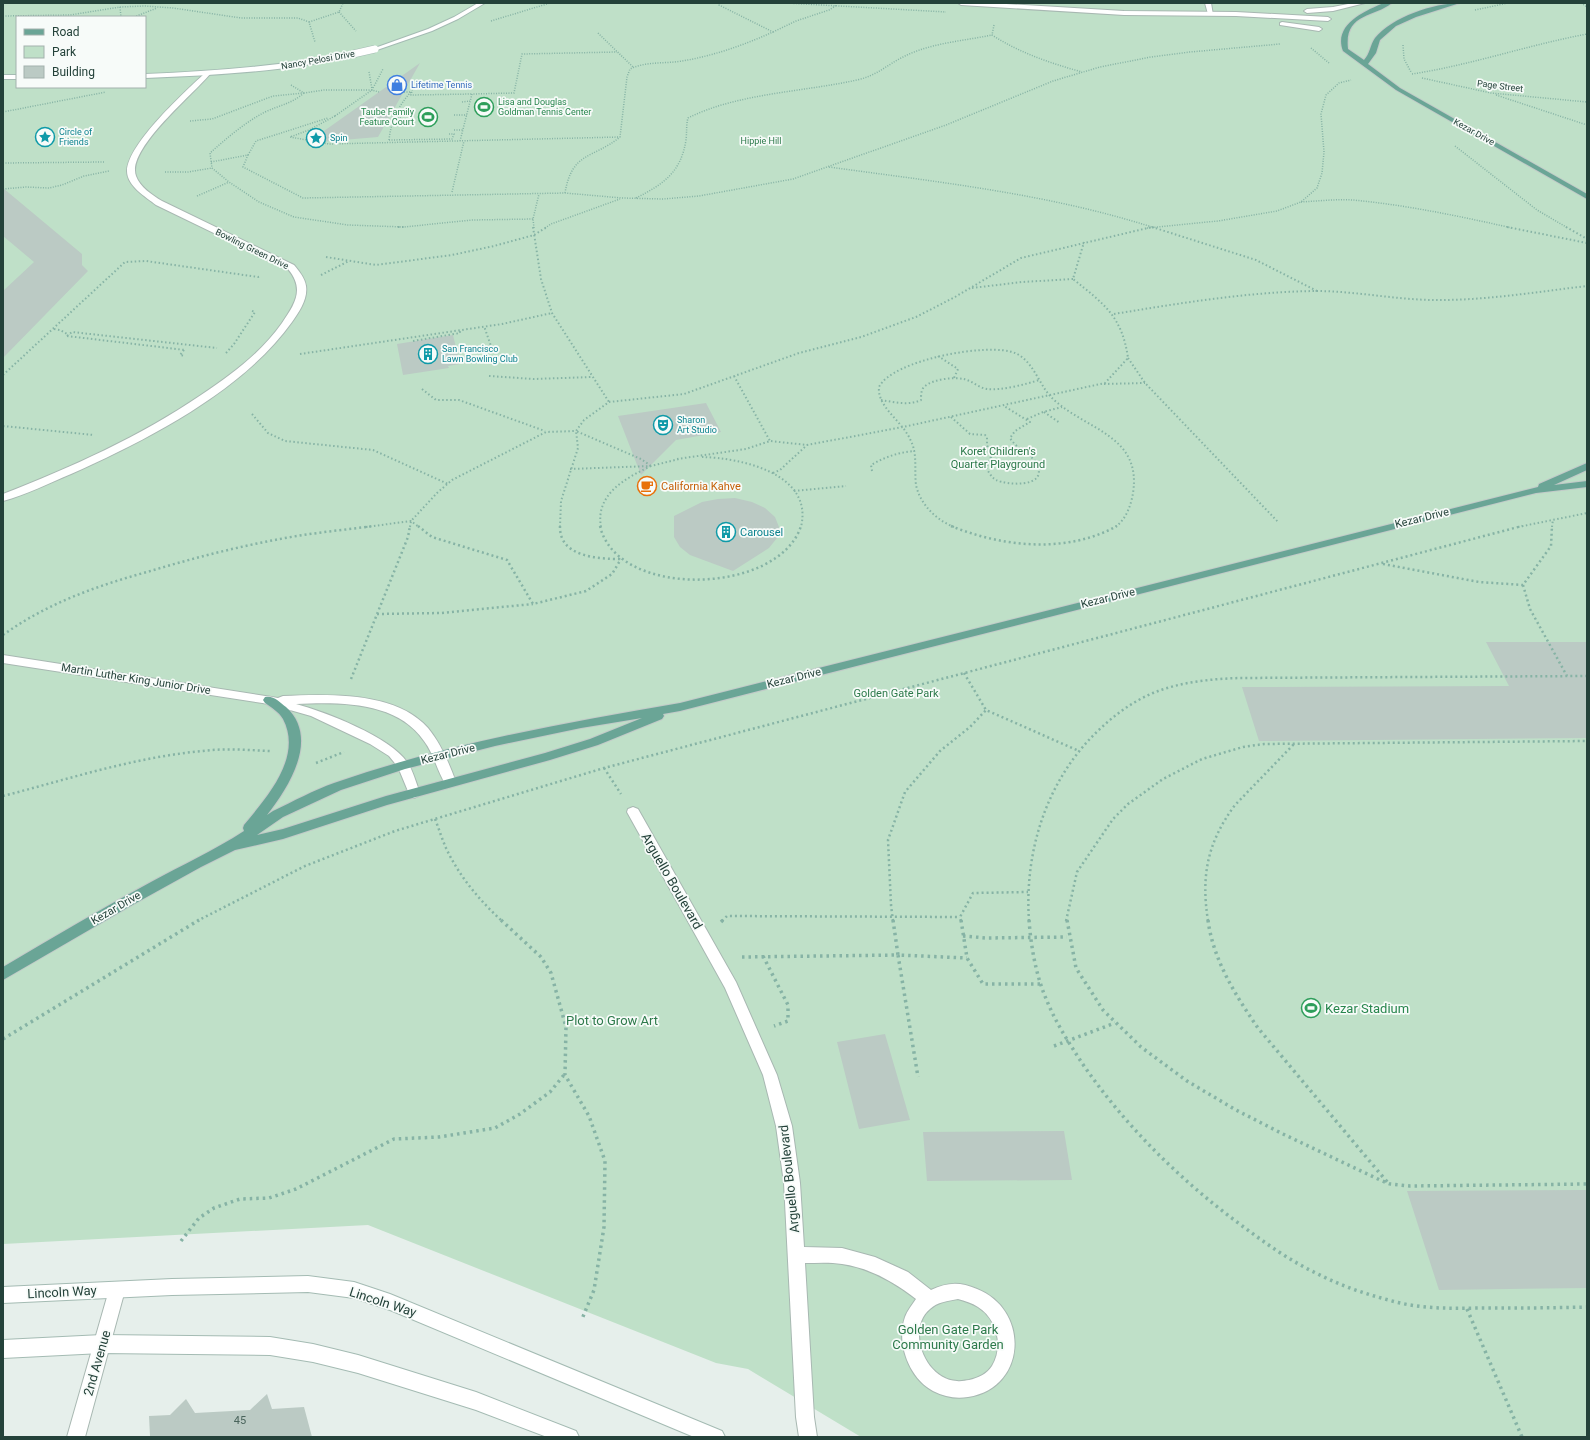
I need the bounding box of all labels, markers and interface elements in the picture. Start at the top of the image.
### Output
legend [16,16,146,88]
text: Road [52,25,80,39]
text: Park [52,45,77,59]
street label: Nancy Pelosi Drive [280,49,356,71]
text: Building [52,65,95,79]
shop icon: Lifetime Tennis [386,74,408,96]
street label: Page Street [1476,78,1524,94]
place label: Lifetime Tennis [411,80,473,90]
sports icon: Lisa and Douglas Goldman Tennis Center [473,96,495,118]
place label: Lisa and Douglas Goldman Tennis Center [498,97,591,117]
sports icon: Taube Family Feature Court [417,106,439,128]
place label: Taube Family Feature Court [359,107,415,127]
street label: Kezar Drive [1452,117,1496,147]
place icon: Circle of Friends [34,126,56,148]
place label: Circle of Friends [59,127,93,147]
place icon: Spin [305,127,327,149]
place label: Spin [330,133,348,143]
park label: Hippie Hill [741,136,781,146]
street label: Bowling Green Drive [214,227,290,271]
building icon: San Francisco Lawn Bowling Club [417,343,439,365]
place label: San Francisco Lawn Bowling Club [442,344,518,364]
theatre icon: Sharon Art Studio [652,414,674,436]
place label: Sharon Art Studio [677,415,717,435]
park label: Koret Children's Quarter Playground [951,445,1045,471]
cafe icon: California Kahve [636,475,658,497]
place label: California Kahve [661,480,741,493]
street label: Kezar Drive [1394,505,1451,531]
building icon: Carousel [715,521,737,543]
place label: Carousel [740,526,783,539]
street label: Kezar Drive [1080,585,1137,611]
street label: Martin Luther King Junior Drive [60,661,212,697]
street label: Kezar Drive [766,665,823,691]
park label: Golden Gate Park [853,687,939,700]
street label: Kezar Drive [420,741,477,767]
street label: Arguello Boulevard [638,830,706,932]
street label: Kezar Drive [89,888,143,927]
sports icon: Kezar Stadium [1300,997,1322,1019]
place label: Kezar Stadium [1325,1001,1409,1016]
park label: Plot to Grow Art [566,1013,658,1028]
street label: Arguello Boulevard [776,1124,802,1234]
street label: Lincoln Way [27,1283,97,1301]
street label: Lincoln Way [348,1284,418,1320]
park label: Golden Gate Park Community Garden [892,1322,1004,1352]
street label: 2nd Avenue [80,1328,114,1398]
house number: 45 [234,1414,246,1427]

